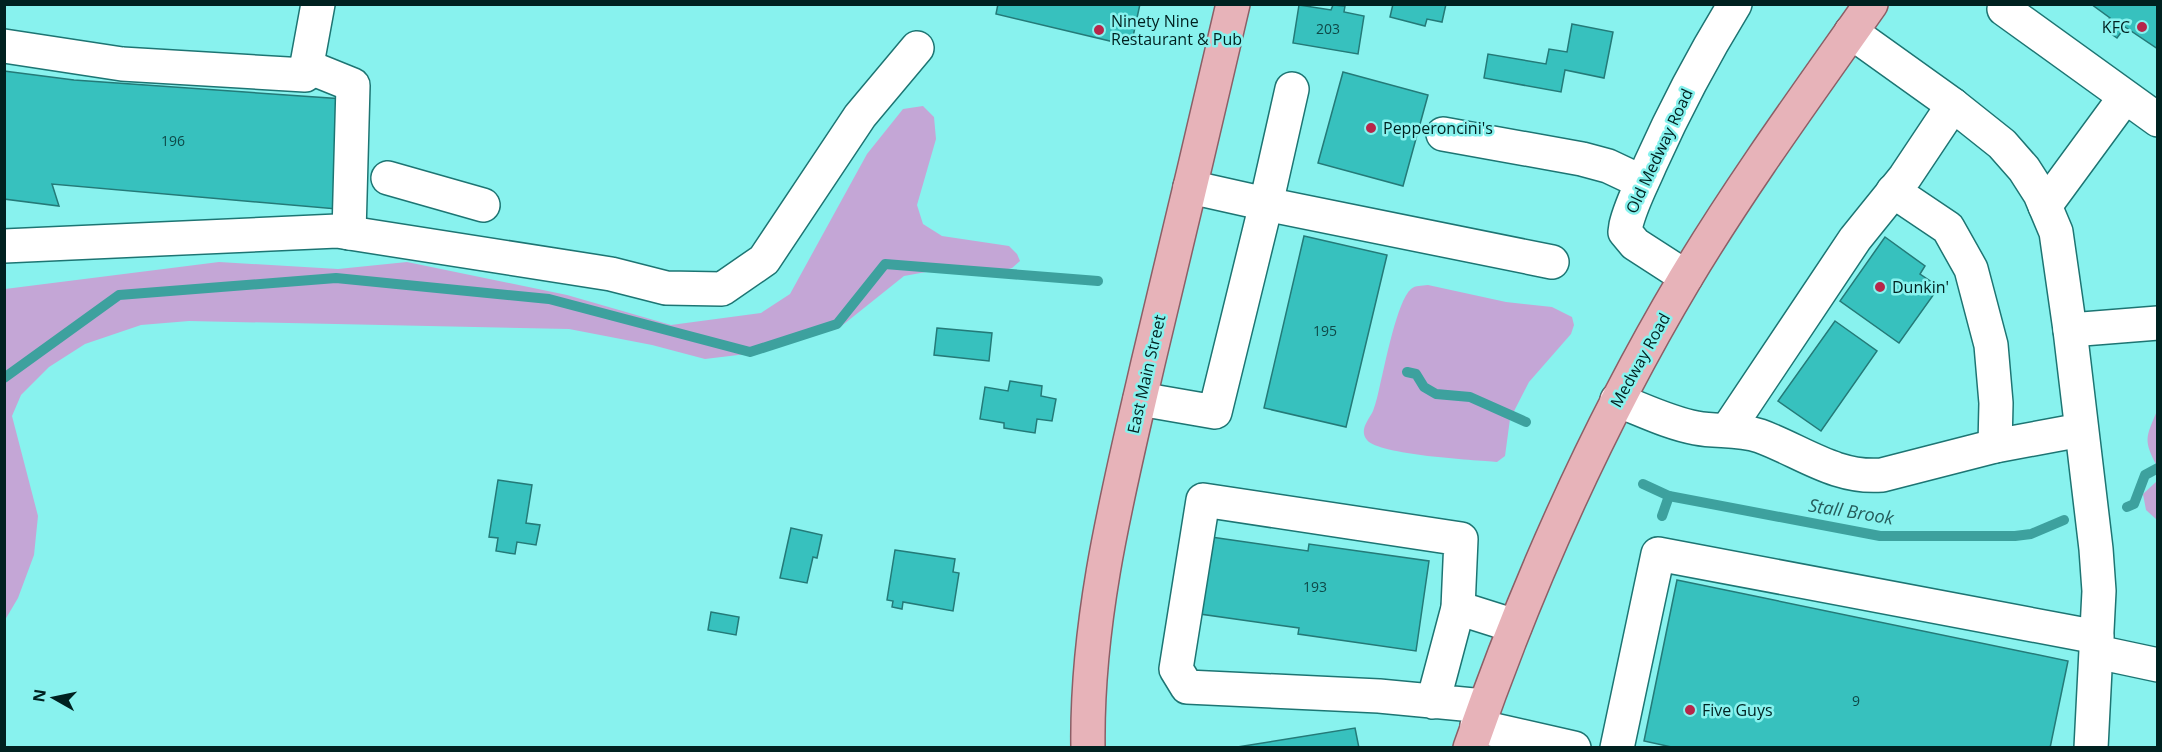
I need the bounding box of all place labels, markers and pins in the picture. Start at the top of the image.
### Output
place label: Ninety Nine Restaurant & Pub [1111,10,1242,50]
place label: KFC [2102,16,2130,38]
marker: KFC [2135,20,2149,34]
marker: Ninety Nine Restaurant & Pub [1092,23,1106,37]
place label: Pepperoncini's [1383,117,1493,139]
marker: Pepperoncini's [1364,121,1378,135]
place label: Dunkin' [1892,276,1949,298]
marker: Dunkin' [1873,280,1887,294]
place label: Five Guys [1702,699,1773,721]
marker: Five Guys [1683,703,1697,717]

